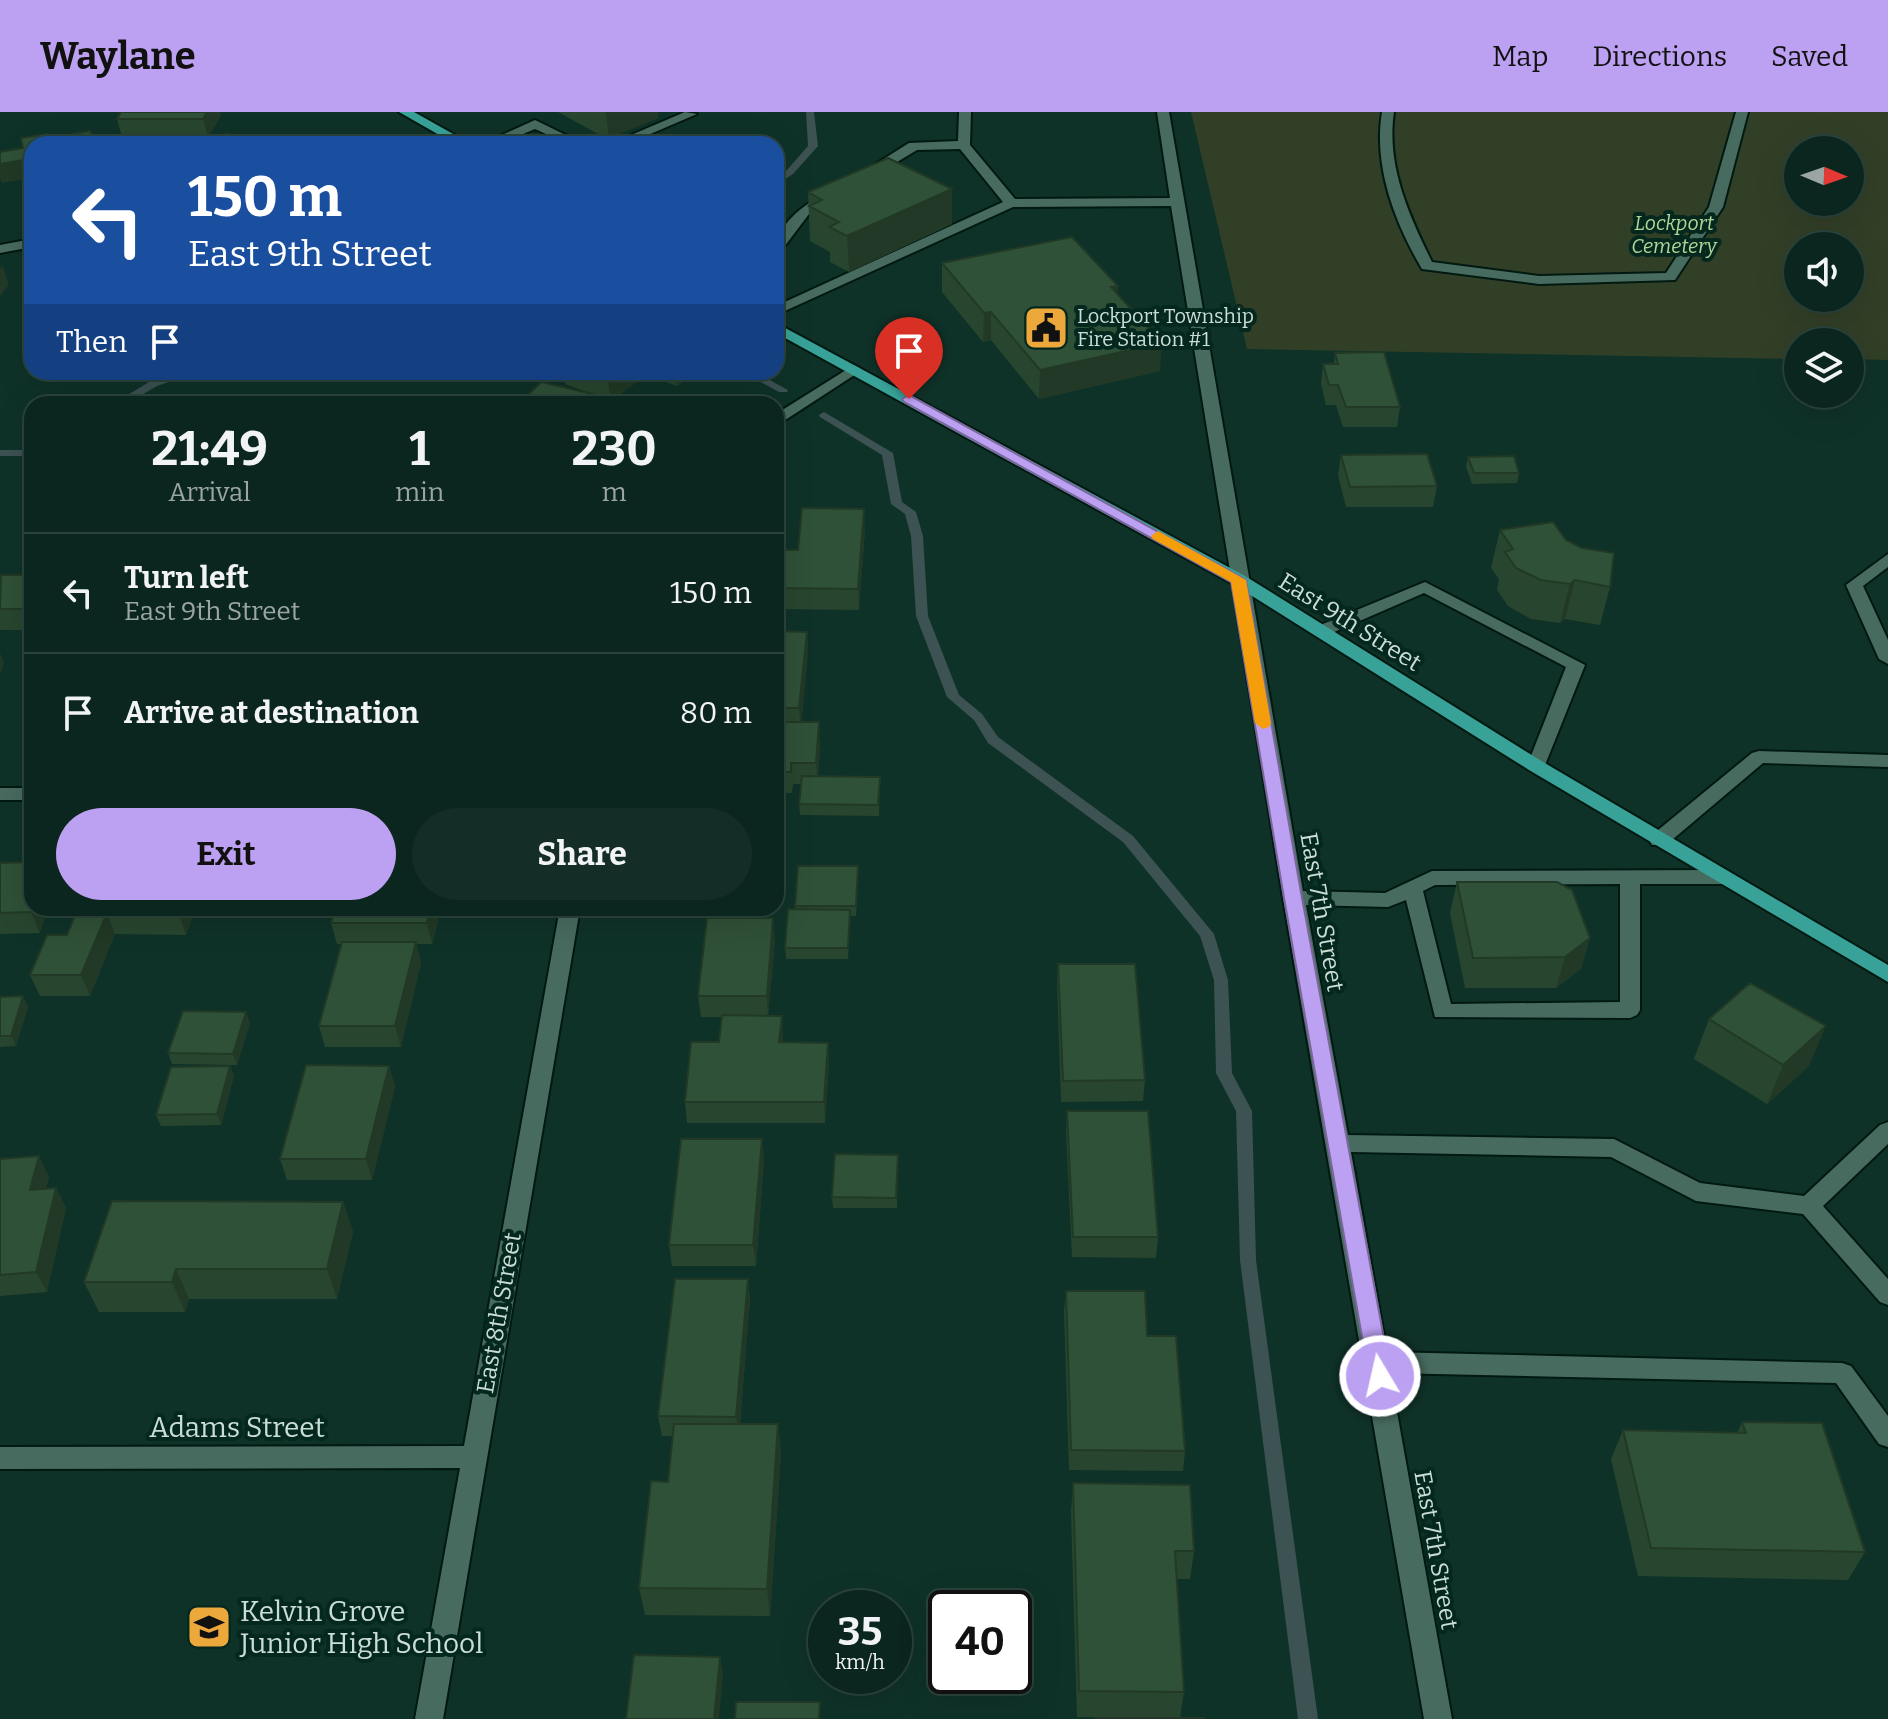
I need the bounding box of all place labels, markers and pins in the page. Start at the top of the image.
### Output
public building icon: Lockport Township Fire Station #1 [1022,304,1070,352]
place label: Lockport Township Fire Station #1 [1077,304,1254,351]
pin [875,317,943,399]
place label: Kelvin Grove Junior High School [239,1595,483,1660]
school or university icon: Kelvin Grove Junior High School [185,1603,233,1651]

